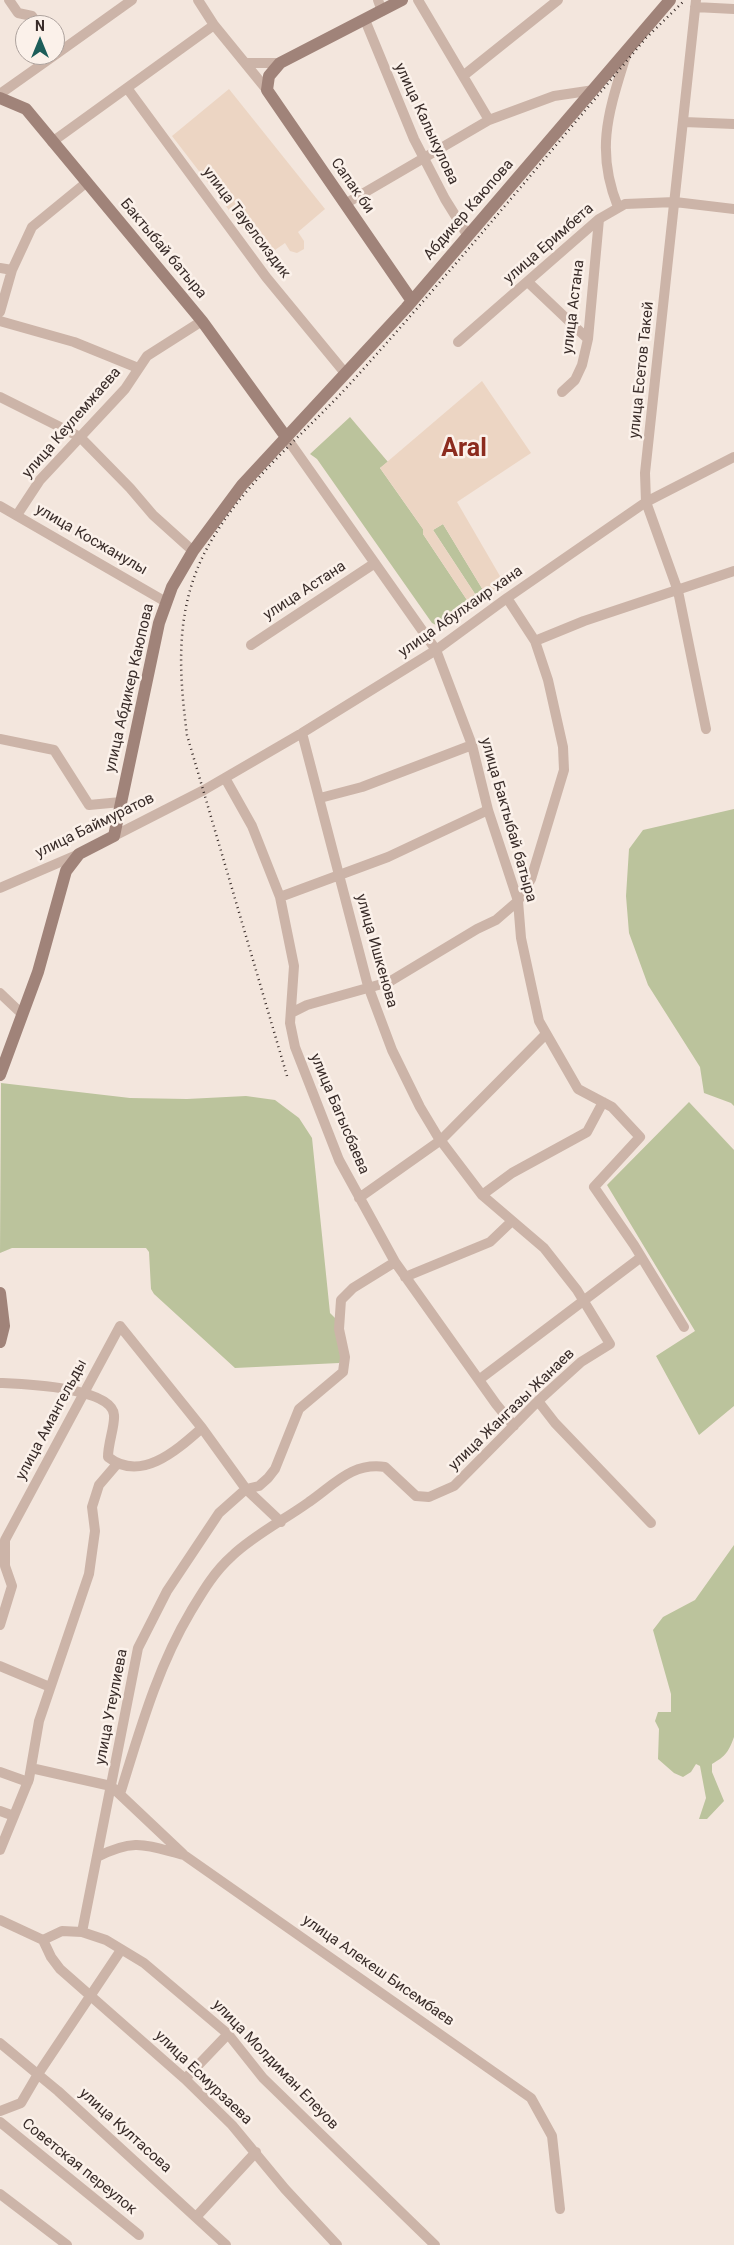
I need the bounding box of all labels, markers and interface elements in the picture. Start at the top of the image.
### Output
north arrow [15,15,65,65]
text: N [35,18,45,34]
street label: улица Калыкулова [390,60,462,188]
street label: Сапак би [326,155,378,217]
street label: Абдикер Каюпова [420,156,518,264]
street label: улица Тауелсиздик [198,164,294,282]
street label: Бактыбай батыра [116,195,210,303]
street label: улица Еримбета [500,200,598,288]
street label: улица Астана [559,259,589,355]
street label: улица Есетов Такей [626,301,658,439]
street label: улица Кеулемжаева [19,364,125,482]
district label: Aral [441,435,487,465]
street label: улица Косжанулы [32,501,150,579]
street label: улица Астана [260,558,350,624]
street label: улица Абулхаир хана [396,562,526,662]
street label: улица Абдикер Каюпова [102,602,158,774]
street label: улица Бактыбай батыра [476,736,540,904]
street label: улица Баймуратов [33,789,157,863]
street label: улица Ишкенова [351,892,401,1010]
street label: улица Багысбаева [305,1051,373,1177]
street label: улица Жангазы Жанаев [445,1345,579,1475]
street label: улица Амангельды [13,1357,91,1483]
street label: улица Утеулиева [92,1648,132,1766]
street label: улица Алекеш Бисембаев [299,1912,457,2030]
street label: улица Молдиман Елеуов [208,1996,342,2134]
street label: улица Есмурзаева [151,2027,255,2129]
street label: улица Култасова [75,2085,175,2177]
street label: Советская переулок [18,2115,140,2219]

